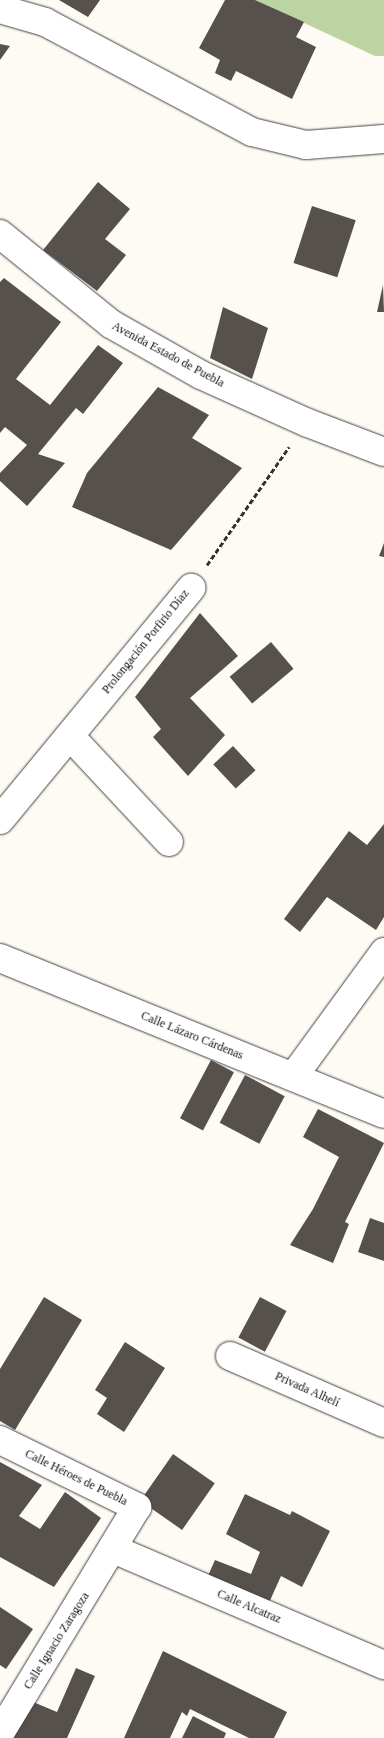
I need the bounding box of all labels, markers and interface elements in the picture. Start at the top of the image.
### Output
street label: Avenida Estado de Puebla [109,319,227,391]
street label: Prolongación Porfirio Díaz [100,587,192,697]
street label: Calle Lázaro Cárdenas [139,1009,245,1063]
street label: Privada Alhelí [272,1369,342,1411]
street label: Calle Héroes de Puebla [22,1447,130,1509]
street label: Calle Alcatraz [214,1587,284,1627]
street label: Calle Ignacio Zaragoza [21,1590,93,1692]

